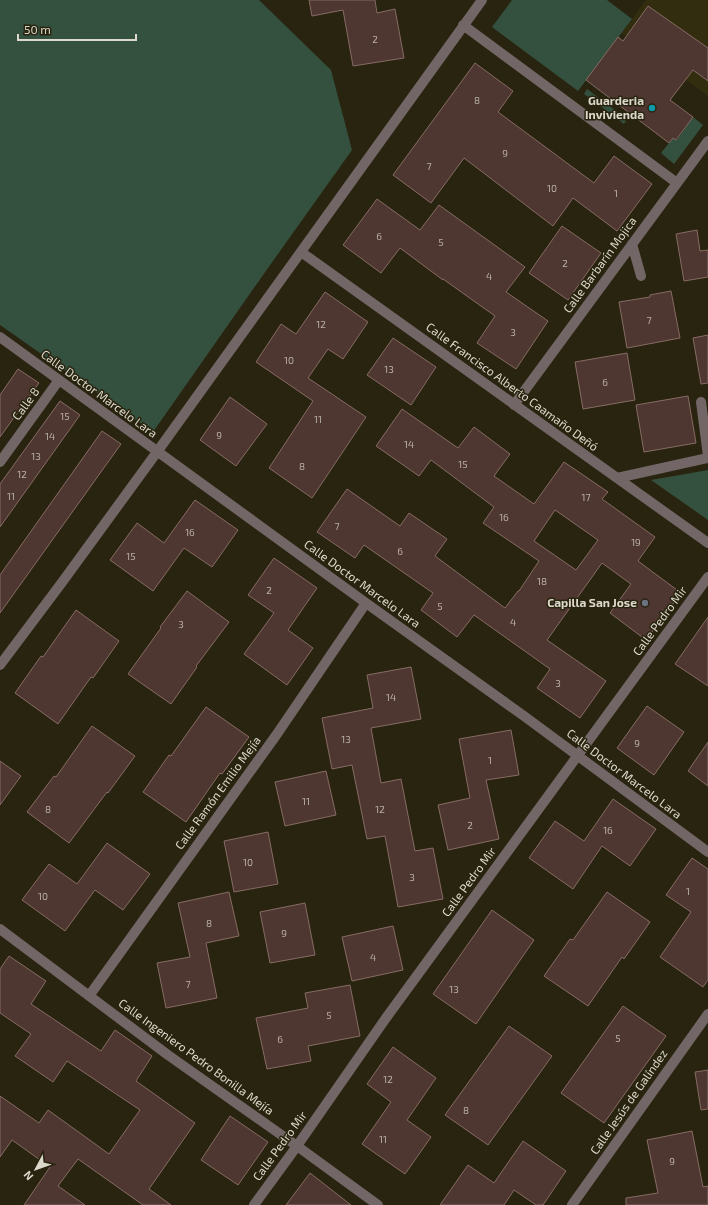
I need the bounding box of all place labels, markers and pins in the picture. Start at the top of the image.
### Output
place label: Guarderia Invivienda [585,93,644,121]
marker: Guarderia Invivienda [647,103,657,113]
place label: Capilla San Jose [547,595,637,609]
marker: Capilla San Jose [640,598,650,608]

